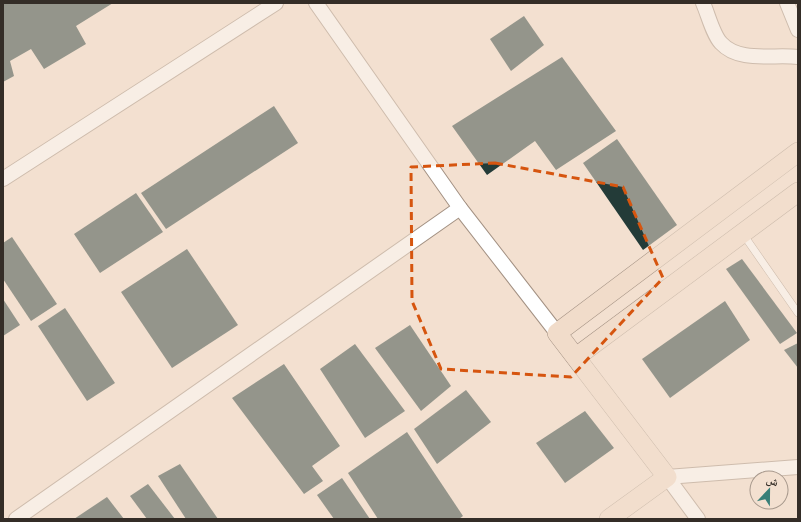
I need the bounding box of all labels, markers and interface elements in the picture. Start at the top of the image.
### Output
north arrow [749,470,789,510]
text: ش [764,473,781,490]

